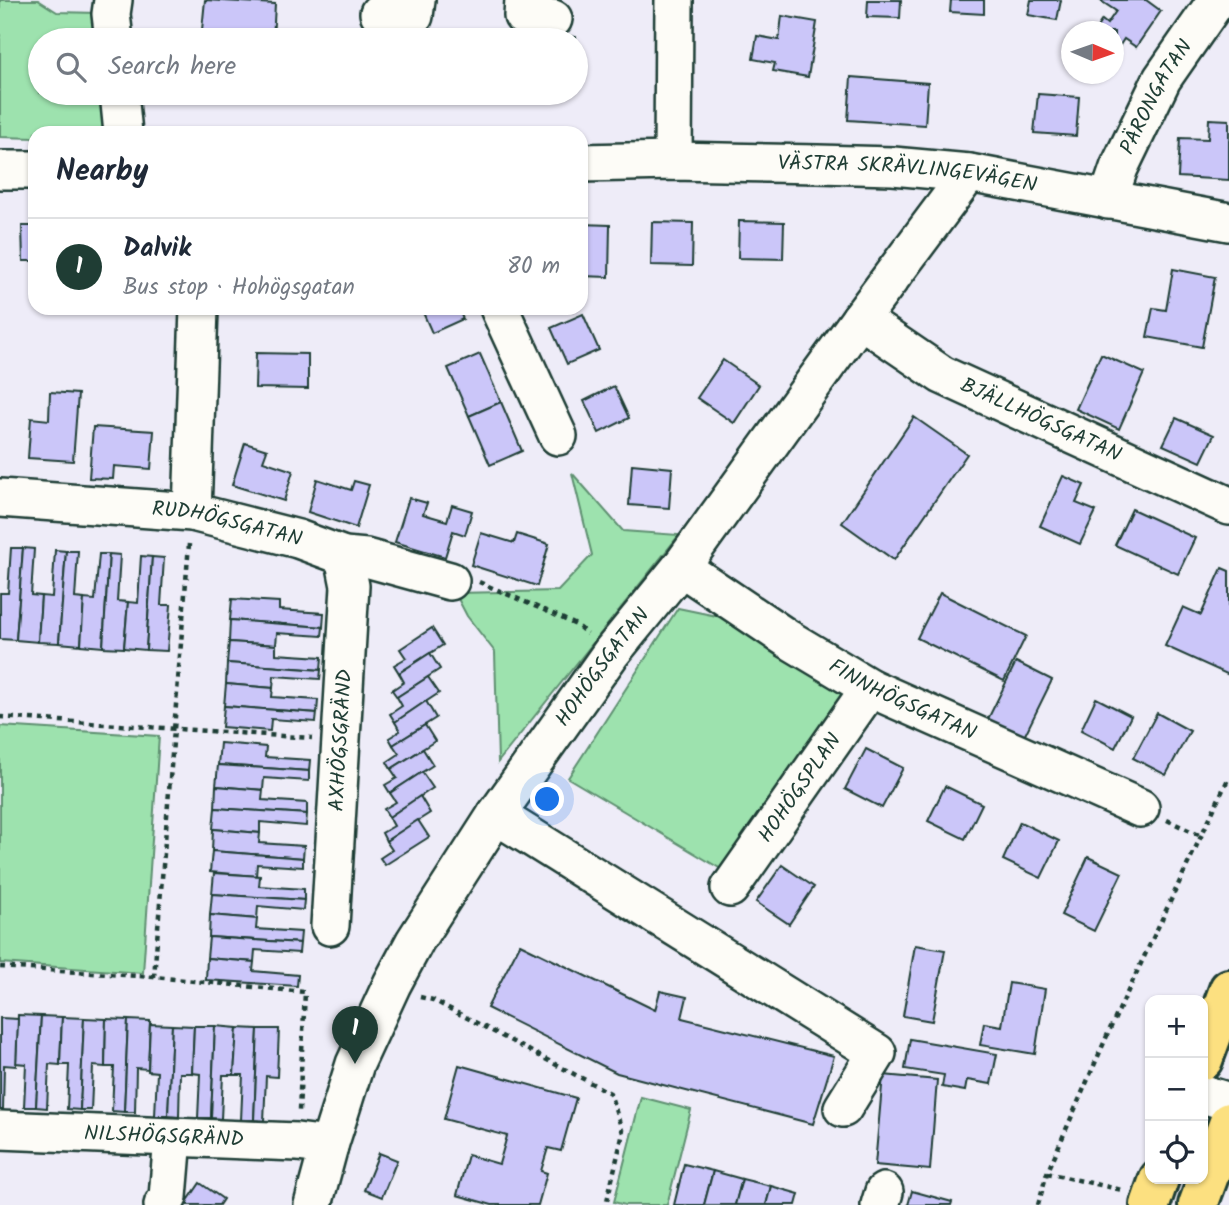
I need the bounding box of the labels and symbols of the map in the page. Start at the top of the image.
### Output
north arrow [1061,21,1124,84]
street label: PÄRONGATAN [1111,33,1201,160]
street label: VÄSTRA SKRÄVLINGEVÄGEN [777,147,1040,202]
street label: BJÄLLHÖGSGATAN [955,369,1127,471]
street label: RUDHÖGSGATAN [151,493,306,556]
street label: HOHÖGSGATAN [547,600,658,734]
street label: FINNHÖGSGATAN [822,650,982,750]
street label: AXHÖGSGRÄND [320,668,362,812]
street label: HOHÖGSPLAN [750,726,850,850]
your location [530,782,564,816]
pin: 1 [332,1006,378,1064]
street label: NILSHÖGSGRÄND [83,1117,244,1156]

